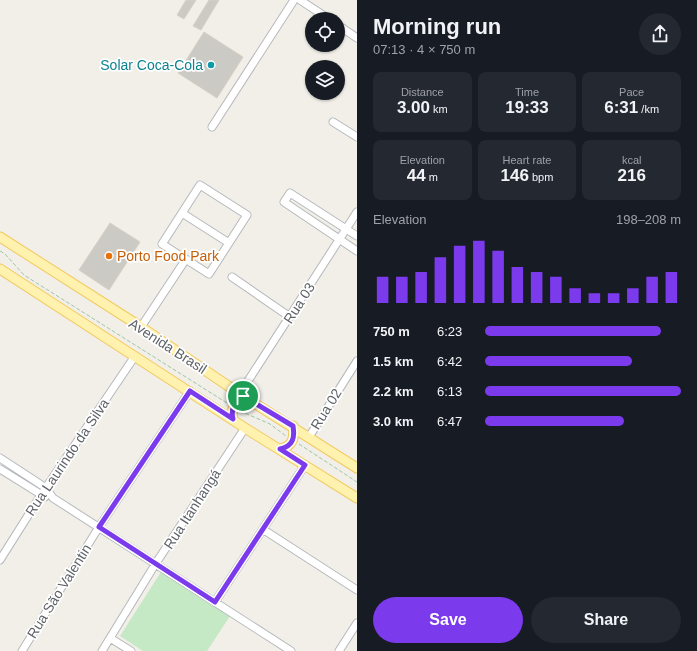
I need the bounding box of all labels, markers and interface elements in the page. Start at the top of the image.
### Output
map controls [305,12,345,100]
button: locate [305,12,345,52]
button: share [639,13,681,55]
text: Morning run [373,14,501,39]
text: 07:13 · 4 × 750 m [373,42,475,57]
place label: Solar Coca-Cola [100,57,203,73]
marker: Solar Coca-Cola [206,60,216,70]
button: layers [305,60,345,100]
text: Distance [401,86,444,98]
text: Time [515,86,539,98]
text: Pace [619,86,644,98]
text: 3.00 [397,98,430,117]
text: 19:33 [505,98,549,117]
text: 6:31 [604,98,638,117]
text: km [430,103,448,115]
text: /km [638,103,659,115]
text: Elevation [400,154,445,166]
text: Heart rate [503,154,551,166]
text: kcal [622,154,641,166]
text: 44 [407,166,426,185]
text: 146 [501,166,529,185]
text: 216 [617,166,646,185]
text: m [426,171,438,183]
text: bpm [529,171,553,183]
text: Elevation [373,212,426,227]
text: 198–208 m [616,212,681,227]
place label: Porto Food Park [117,248,220,264]
marker: Porto Food Park [104,251,114,261]
street label: Rua 03 [280,280,318,326]
street label: Avenida Brasil [126,315,210,377]
text: 750 m [373,324,410,339]
text: 6:23 [437,324,462,339]
text: 1.5 km [373,354,413,369]
text: 6:42 [437,354,462,369]
pin [226,379,260,413]
text: 2.2 km [373,384,413,399]
text: 6:13 [437,384,462,399]
icon: arrive [232,385,254,407]
street label: Rua 02 [307,385,345,432]
street label: Rua Laurindo da Silva [22,395,112,519]
text: 3.0 km [373,414,413,429]
text: 6:47 [437,414,462,429]
street label: Rua Itanhangá [160,466,224,552]
street label: Rua São Valentin [24,541,94,641]
button: Save [373,597,523,643]
button: Share [531,597,681,643]

